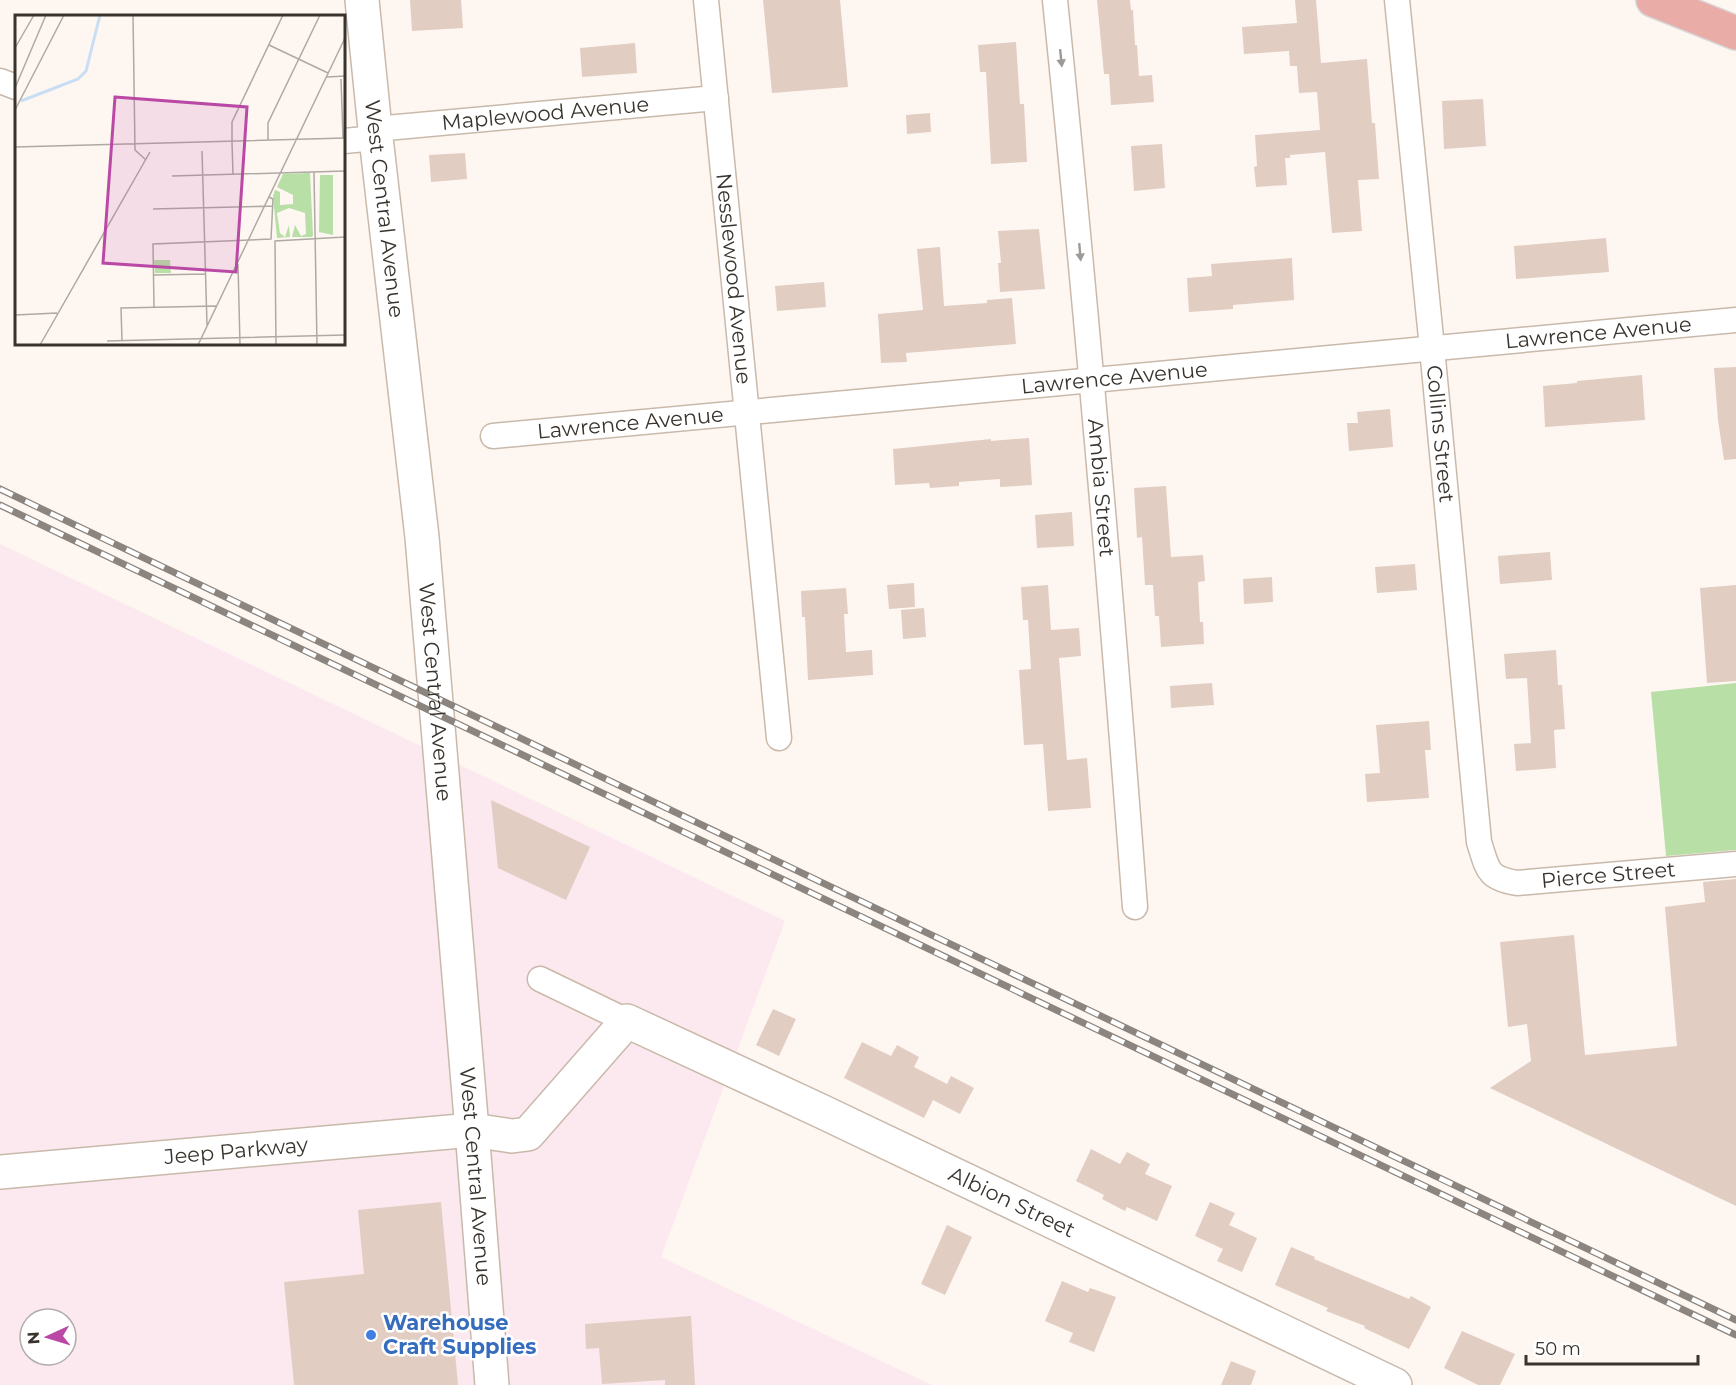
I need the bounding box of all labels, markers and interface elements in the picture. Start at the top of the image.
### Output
inset map [15,15,345,345]
one-way arrow [1056,49,1066,68]
street label: Maplewood Avenue [440,91,650,135]
street label: West Central Avenue [360,98,410,319]
street label: Nesslewood Avenue [711,172,757,385]
one-way arrow [1075,243,1085,262]
street label: Lawrence Avenue [1504,311,1693,354]
street label: Lawrence Avenue [1020,356,1209,399]
street label: Collins Street [1422,364,1460,504]
street label: Lawrence Avenue [536,402,725,444]
street label: Ambia Street [1083,418,1120,558]
street label: West Central Avenue [414,582,457,802]
street label: Pierce Street [1540,856,1677,893]
street label: West Central Avenue [455,1066,497,1287]
street label: Jeep Parkway [162,1132,310,1169]
street label: Albion Street [945,1161,1079,1242]
north arrow [18,1307,78,1367]
place label: Warehouse Craft Supplies [383,1310,536,1359]
marker: Warehouse Craft Supplies [364,1328,378,1342]
scale bar [1526,1328,1698,1366]
text: N [24,1331,43,1345]
text: 50 m [1535,1338,1581,1360]

